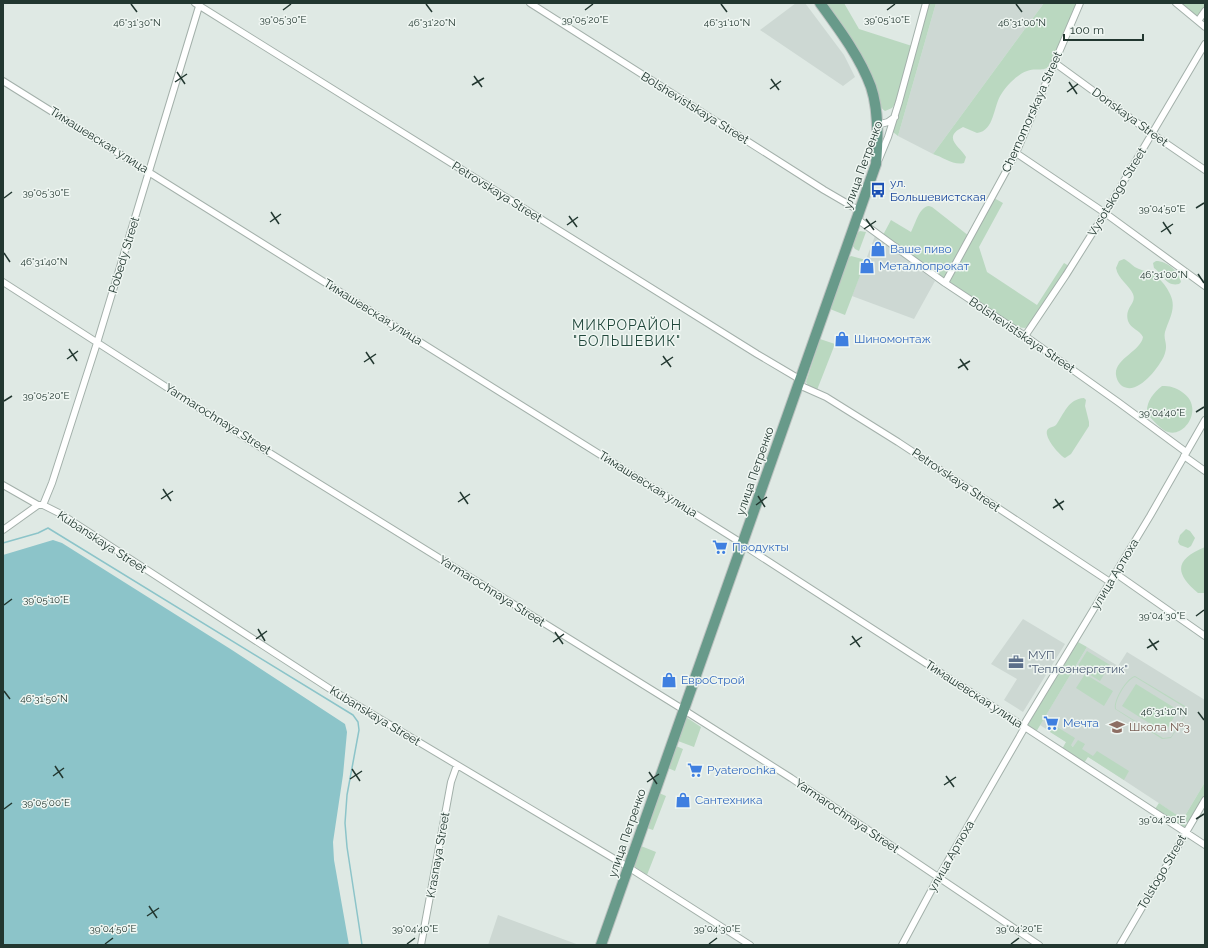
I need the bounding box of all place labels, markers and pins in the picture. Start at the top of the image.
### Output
place label: ул. Большевистская [890,176,986,204]
bus stop icon: ул. Большевистская [869,181,887,199]
shop icon: Ваше пиво [869,240,887,258]
place label: Ваше пиво [890,242,952,256]
shop icon: Металлопрокат [858,257,876,275]
place label: Металлопрокат [879,259,970,273]
shop icon: Шиномонтаж [833,330,851,348]
place label: Шиномонтаж [854,332,931,346]
supermarket icon: Продукты [711,538,729,556]
place label: Продукты [732,540,789,554]
place label: МУП "Теплоэнергетик" [1028,648,1128,676]
office icon: МУП "Теплоэнергетик" [1007,653,1025,671]
shop icon: ЕвроСтрой [660,671,678,689]
place label: ЕвроСтрой [681,673,745,687]
supermarket icon: Мечта [1042,714,1060,732]
place label: Мечта [1063,716,1099,730]
school or university icon: Школа №3 [1108,718,1126,736]
place label: Школа №3 [1129,720,1190,734]
supermarket icon: Pyaterochka [686,761,704,779]
place label: Pyaterochka [707,763,776,777]
shop icon: Сантехника [674,791,692,809]
place label: Сантехника [695,793,762,807]

